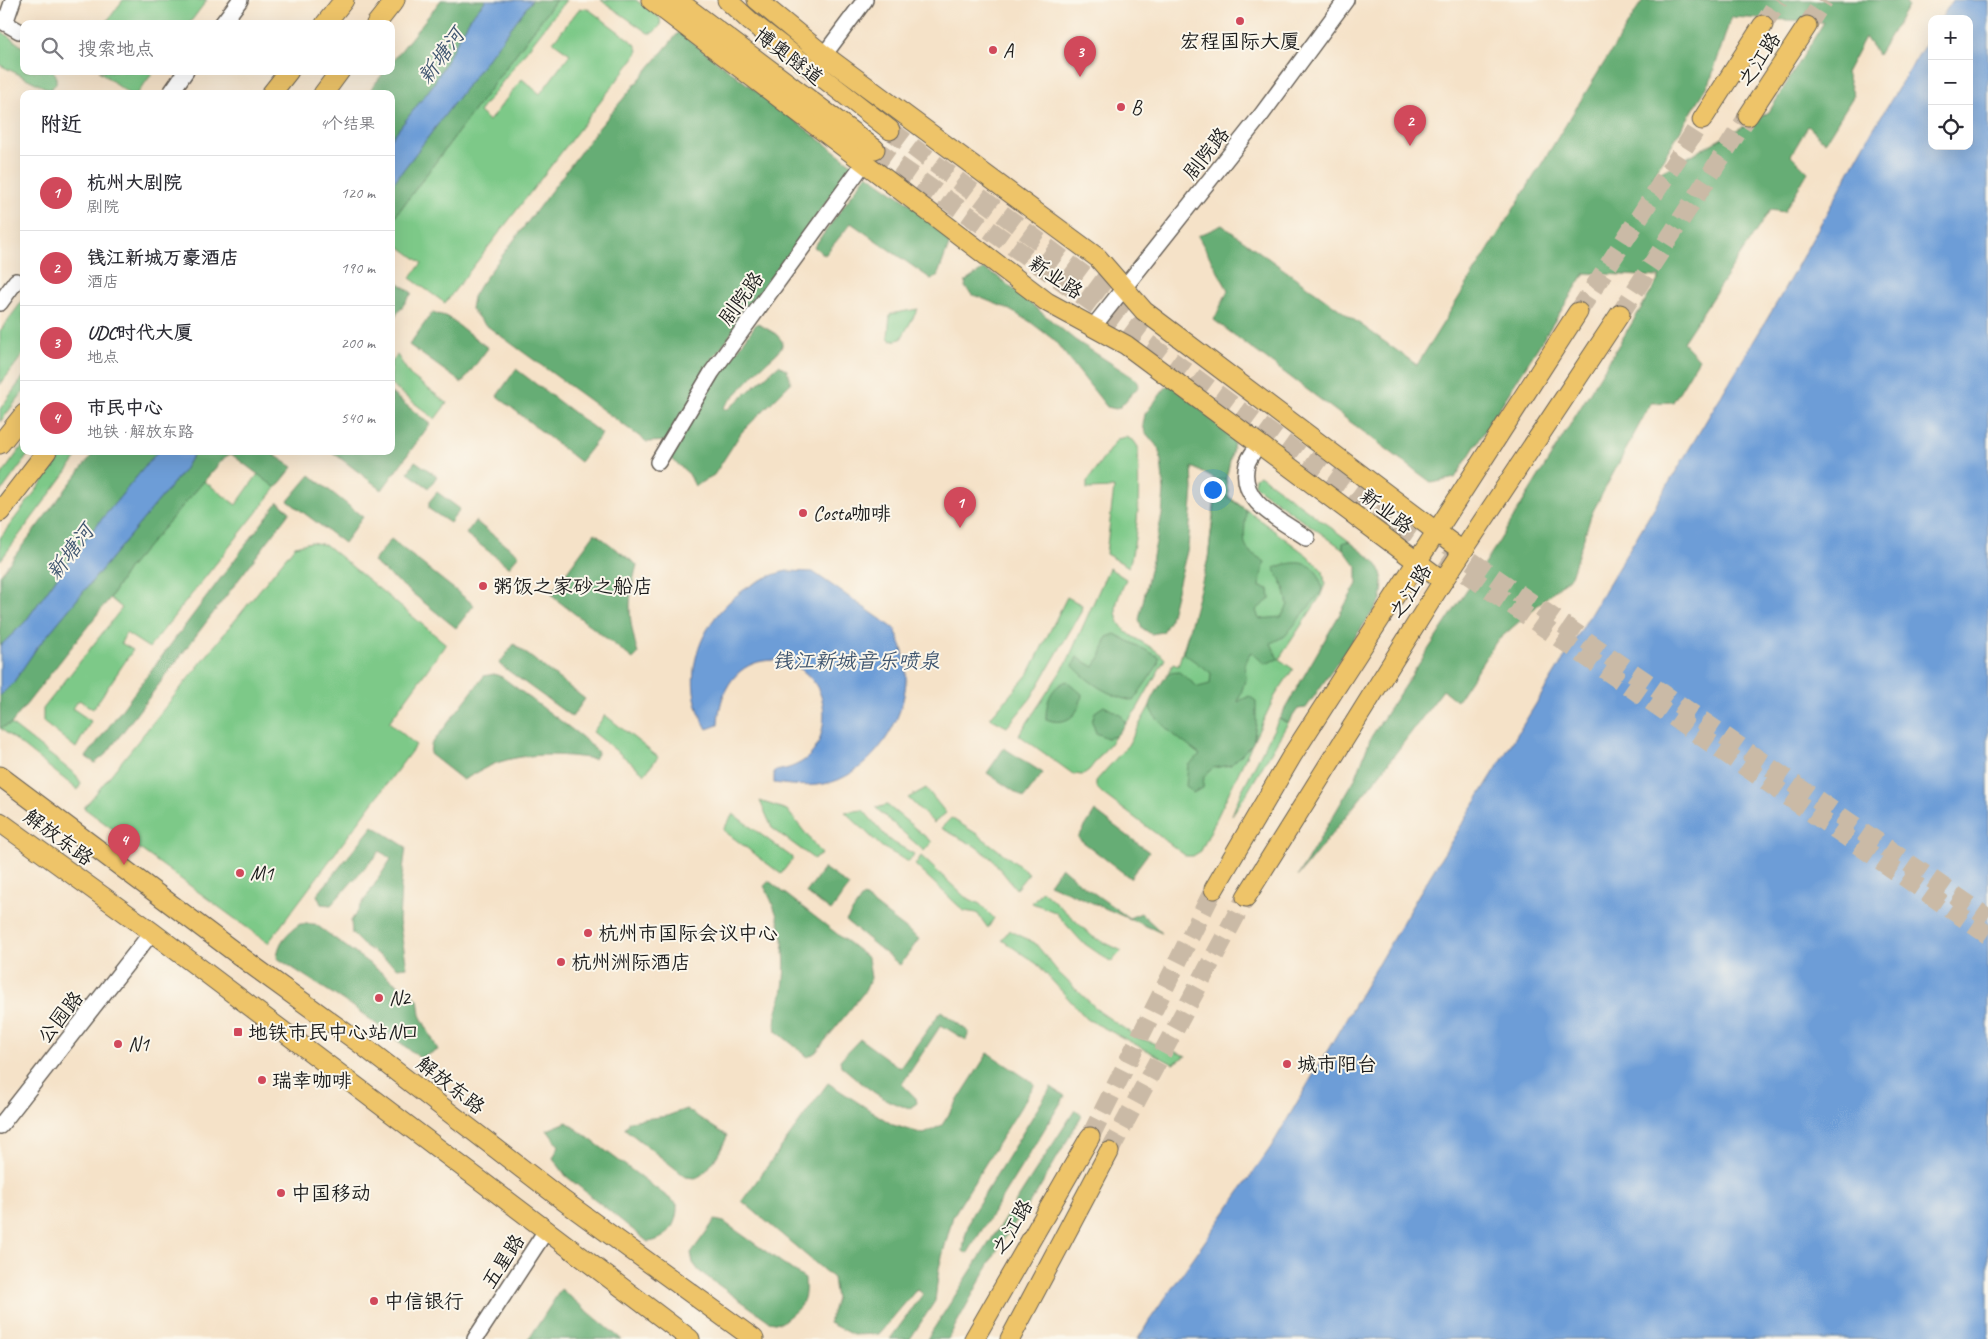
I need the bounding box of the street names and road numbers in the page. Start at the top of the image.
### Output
street label: 博奥隧道 [749,22,828,90]
street label: 之江路 [1733,26,1787,91]
street label: 剧院路 [1178,121,1235,185]
street label: 新业路 [1024,250,1088,305]
street label: 剧院路 [714,266,770,330]
street label: 新业路 [1355,483,1419,540]
street label: 之江路 [1384,558,1437,623]
street label: 解放东路 [19,804,99,872]
street label: 公园路 [32,985,89,1049]
street label: 解放东路 [411,1051,491,1120]
street label: 之江路 [987,1194,1039,1259]
street label: 五星路 [477,1228,531,1293]

